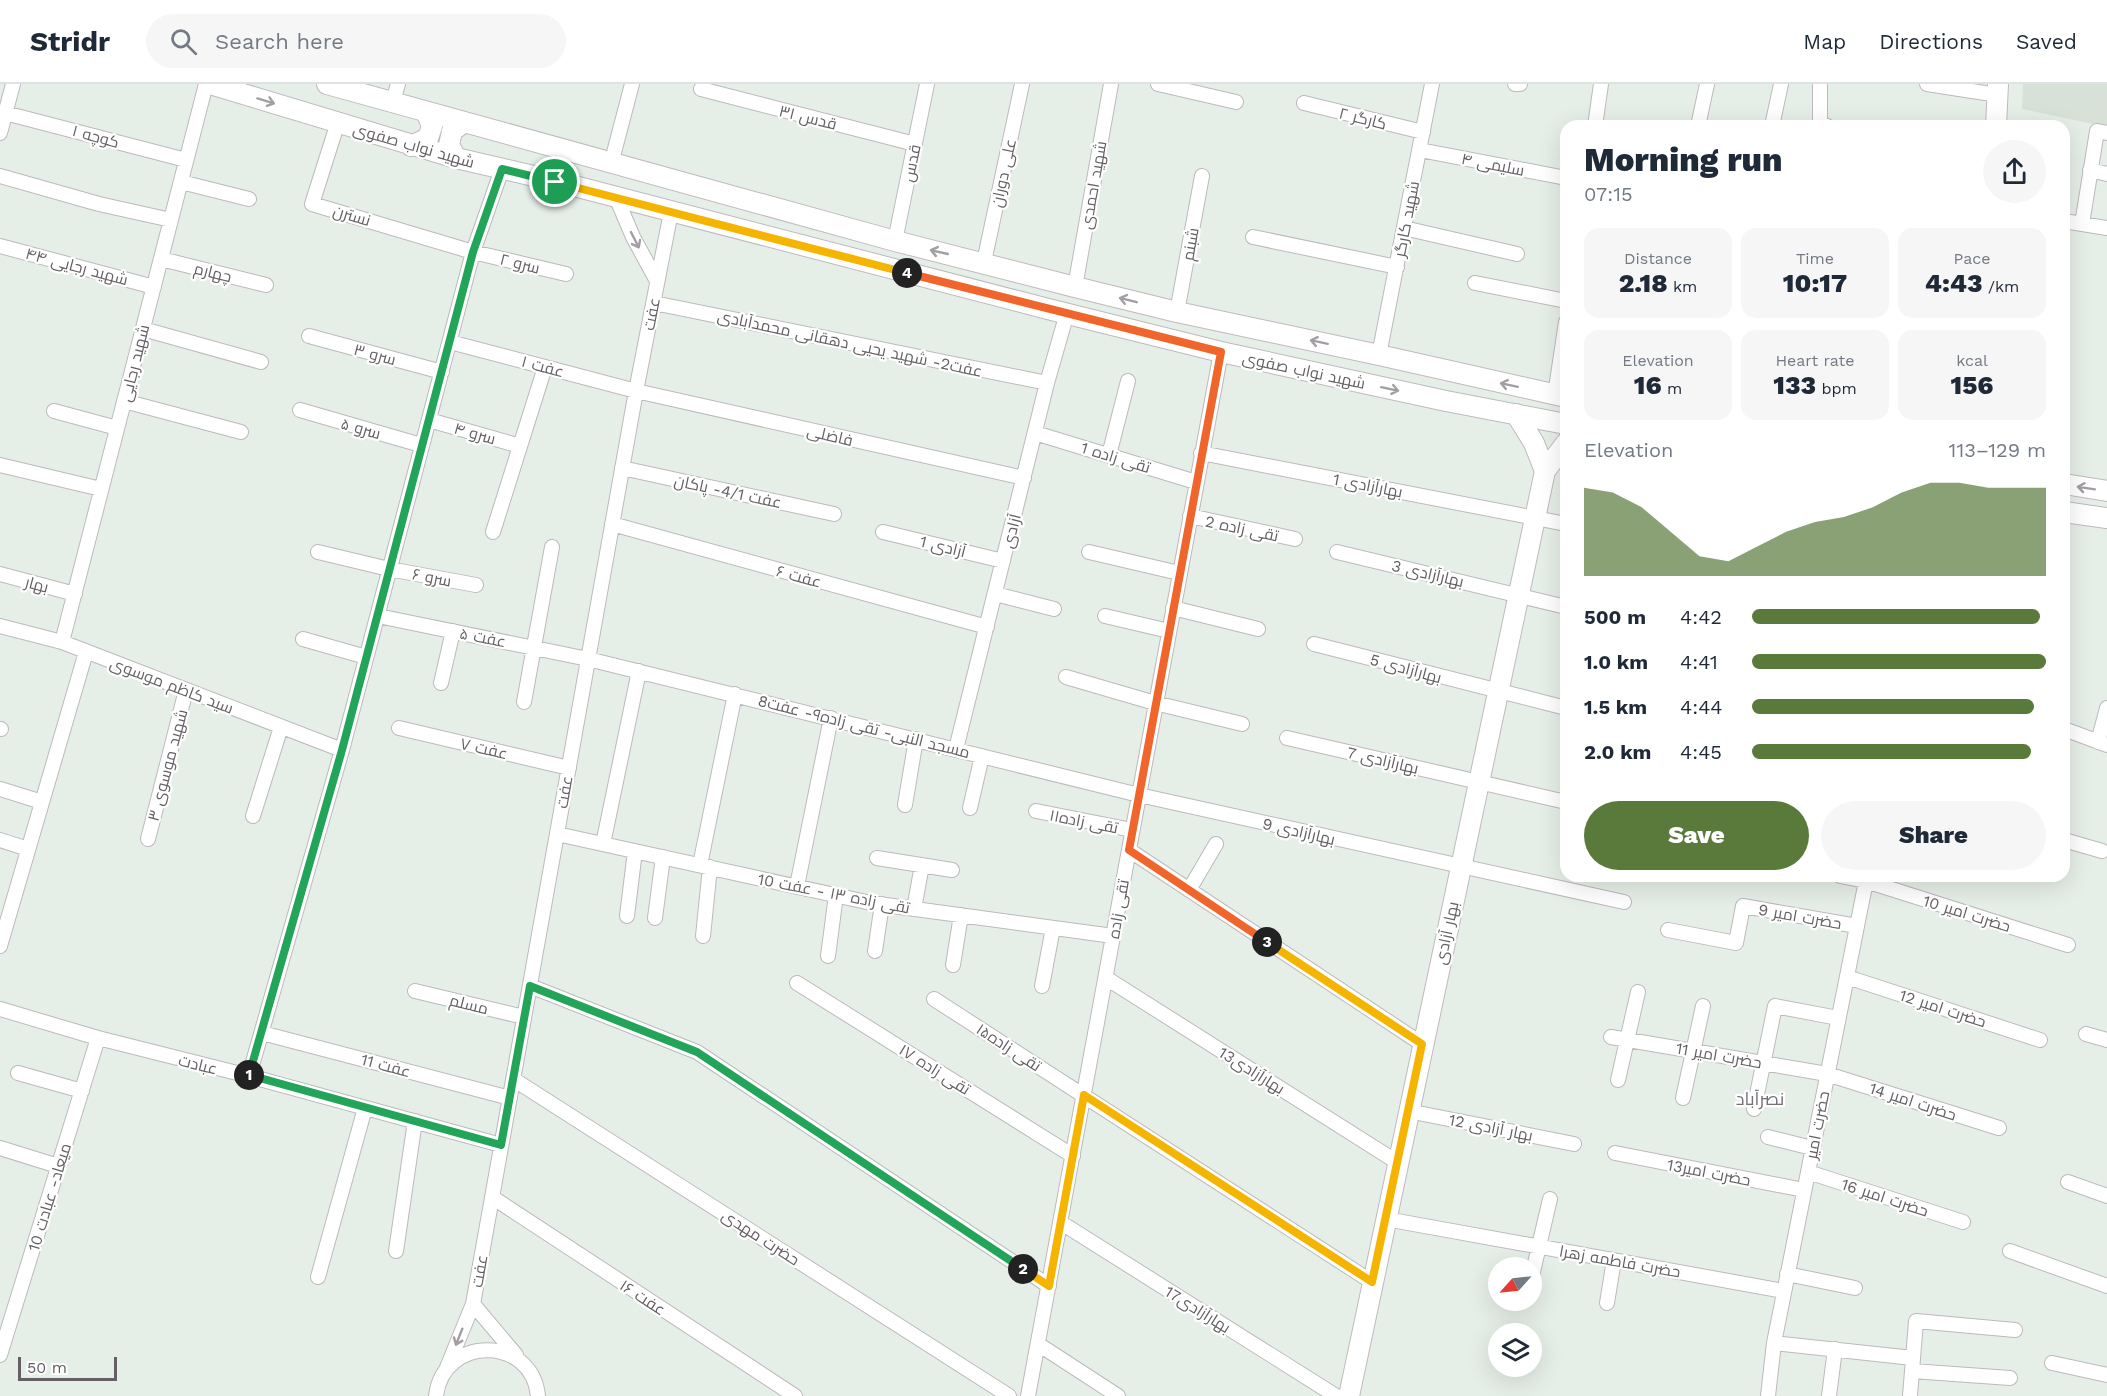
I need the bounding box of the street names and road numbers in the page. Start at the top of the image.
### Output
street label: قدس ۳۱ [777,101,839,135]
street label: کارگر ۲ [1337,103,1389,134]
street label: شهید نواب صفوی [351,119,477,173]
street label: کوچه ۱ [70,121,121,154]
street label: علی دوران [987,137,1021,209]
street label: شهید احمدی [1076,139,1112,231]
street label: قدس [898,143,926,184]
street label: سلیمی ۴ [1460,149,1526,181]
street label: شهید کارگر [1390,179,1424,260]
street label: نسترن [331,201,373,231]
street label: شبنم [1178,226,1205,262]
street label: شهید رجایی ۴۴ [23,244,130,290]
street label: سرو ۲ [498,249,542,278]
street label: چهارم [191,259,234,288]
street label: عفت [639,296,664,332]
street label: عفت2- شهید یحیی دهقانی محمدآبادی [715,306,984,382]
street label: شهید رجایی [116,323,154,404]
street label: سرو ۳ [352,340,398,369]
street label: شهید نواب صفوی [1240,348,1367,394]
street label: عفت ۱ [520,352,566,381]
street label: سرو ۵ [339,414,383,443]
street label: سرو ۴ [452,418,498,448]
street label: فاضلی [805,421,855,451]
street label: تقی زاده 1 [1079,438,1153,478]
street label: بهارآزادی 1 [1331,469,1404,503]
street label: عفت 4/1- پاکان [672,471,783,514]
street label: آزادی [998,511,1026,551]
street label: تقی زاده 2 [1203,511,1281,547]
street label: آزادی 1 [918,532,968,562]
street label: بهارآزادی 3 [1390,556,1466,592]
street label: عفت ۶ [774,561,823,592]
street label: سرو ۶ [411,564,453,591]
street label: بهار [22,572,51,598]
street label: عفت ۵ [458,624,508,651]
street label: بهارآزادی 5 [1368,650,1444,688]
street label: سید کاظم موسوی [107,653,236,720]
street label: مسجد النبی- تقی زاده۹- عفت8 [756,691,972,763]
street label: شهید موسوی ۳ [143,707,193,823]
street label: عفت ۷ [458,734,510,763]
street label: بهارآزادی 7 [1345,743,1421,779]
street label: عفت [552,774,577,810]
street label: تقی زاده۱۱ [1048,806,1121,839]
street label: بهارآزادی 9 [1260,814,1337,850]
street label: تقی زاده ۱۳ - عفت 10 [756,869,912,919]
street label: تقی زاده [1104,877,1134,940]
street label: حضرت امیر 10 [1921,891,2013,936]
street label: بهار آزادی [1431,900,1463,967]
street label: حضرت امیر 9 [1757,900,1843,933]
street label: حضرت امیر 12 [1897,986,1989,1031]
street label: مسلم [447,990,490,1020]
street label: تقی زاده۱۵ [972,1019,1045,1077]
street label: حضرت امیر 11 [1674,1039,1763,1072]
street label: تقی زاده ۱۷ [895,1040,974,1100]
street label: بهارآزادی13 [1215,1043,1288,1099]
street label: عفت 11 [359,1050,413,1081]
street label: عبادت [177,1051,219,1078]
street label: حضرت امیر 14 [1867,1078,1959,1124]
street label: حضرت امیر [1801,1089,1833,1162]
street label: بهار آزادی 12 [1447,1110,1535,1146]
street label: میعاد- عبادت 10 [24,1141,75,1254]
street label: حضرت امیر13 [1666,1155,1752,1190]
street label: حضرت امیر 16 [1839,1174,1931,1220]
street label: حضرت مهدی [718,1205,803,1270]
street label: حضرت فاطمه زهرا [1558,1241,1682,1282]
street label: عفت [467,1253,492,1289]
street label: عفت ۱۶ [616,1276,669,1319]
street label: بهارآزادی17 [1161,1282,1234,1338]

